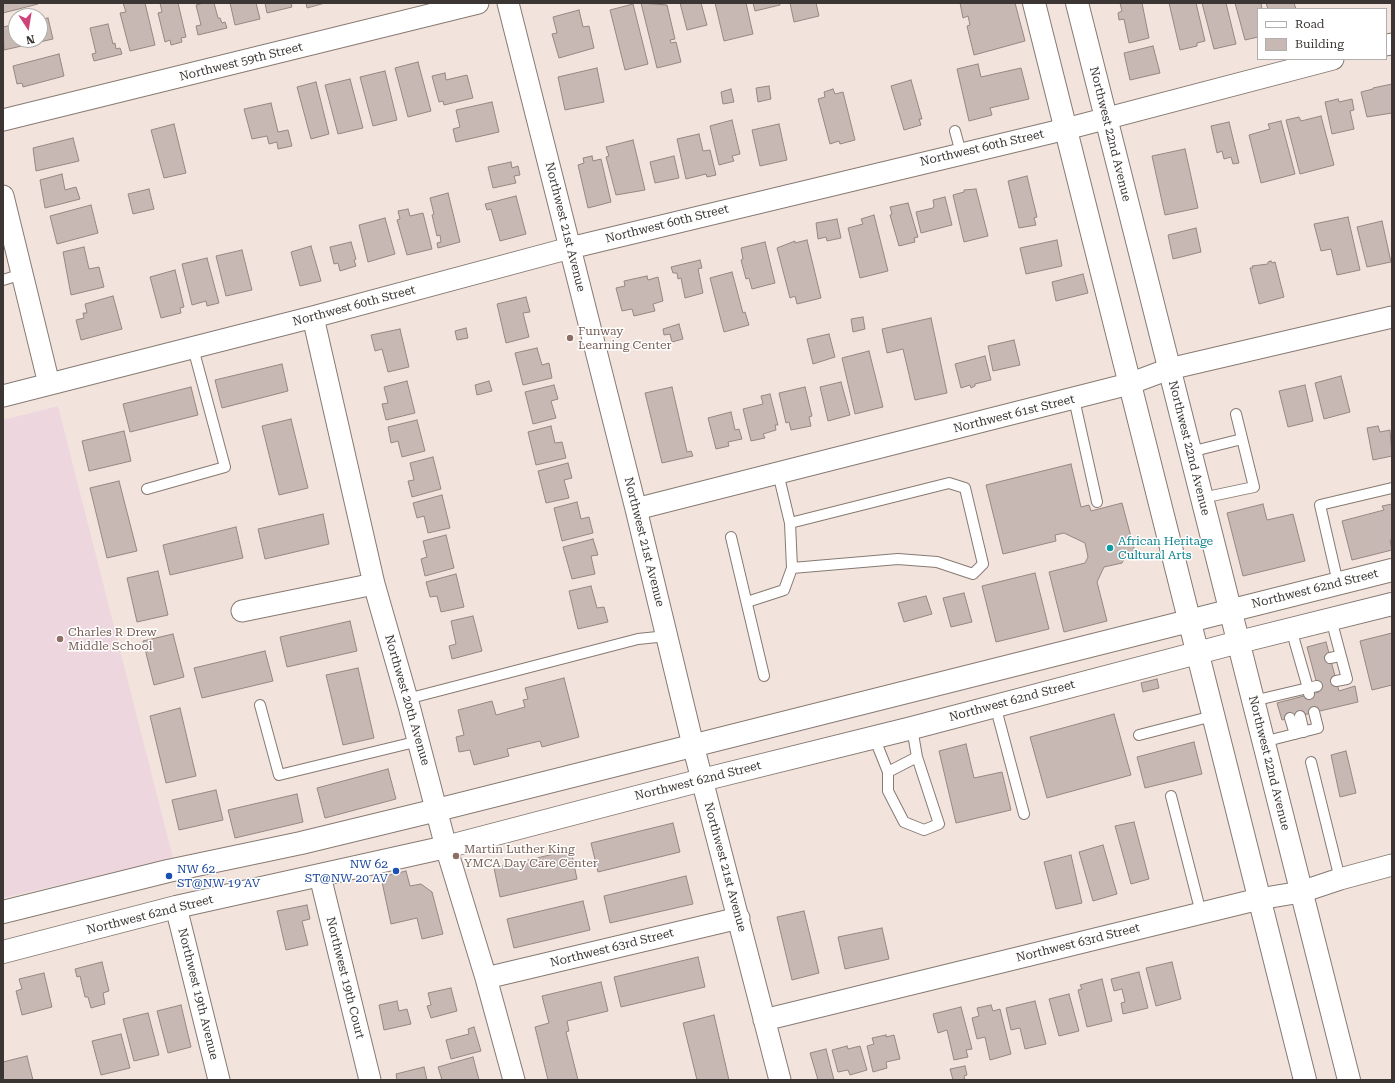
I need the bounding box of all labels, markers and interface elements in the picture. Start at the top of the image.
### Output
north arrow [8,8,48,48]
legend [1257,8,1387,60]
text: Road [1295,17,1324,31]
text: N [25,32,36,46]
text: Building [1295,37,1344,51]
street label: Northwest 59th Street [178,40,304,84]
street label: Northwest 22nd Avenue [1086,65,1134,203]
street label: Northwest 60th Street [919,127,1045,169]
street label: Northwest 21st Avenue [542,161,588,293]
street label: Northwest 60th Street [604,202,730,246]
street label: Northwest 60th Street [291,283,417,329]
place label: Funway Learning Center [578,324,671,352]
marker: Funway Learning Center [565,333,575,343]
street label: Northwest 22nd Avenue [1165,379,1213,517]
street label: Northwest 61st Street [952,392,1076,436]
street label: Northwest 21st Avenue [621,476,667,608]
place label: African Heritage Cultural Arts [1118,534,1213,562]
marker: African Heritage Cultural Arts [1105,543,1115,553]
street label: Northwest 62nd Street [1250,566,1380,612]
place label: Charles R Drew Middle School [68,625,157,653]
street label: Northwest 20th Avenue [381,633,433,767]
marker: Charles R Drew Middle School [55,634,65,644]
street label: Northwest 62nd Street [947,677,1077,725]
street label: Northwest 22nd Avenue [1245,694,1293,832]
street label: Northwest 62nd Street [633,758,763,804]
street label: Northwest 21st Avenue [701,801,749,933]
place label: Martin Luther King YMCA Day Care Center [464,842,598,870]
marker: Martin Luther King YMCA Day Care Center [451,851,461,861]
place label: NW 62 ST@NW 20 AV [305,857,388,885]
place label: NW 62 ST@NW 19 AV [177,862,260,890]
marker: NW 62 ST@NW 20 AV [391,866,401,876]
marker: NW 62 ST@NW 19 AV [164,871,174,881]
street label: Northwest 62nd Street [85,892,215,938]
street label: Northwest 19th Court [323,915,367,1041]
street label: Northwest 63rd Street [1015,921,1141,965]
street label: Northwest 63rd Street [549,926,675,970]
street label: Northwest 19th Avenue [175,927,221,1061]

